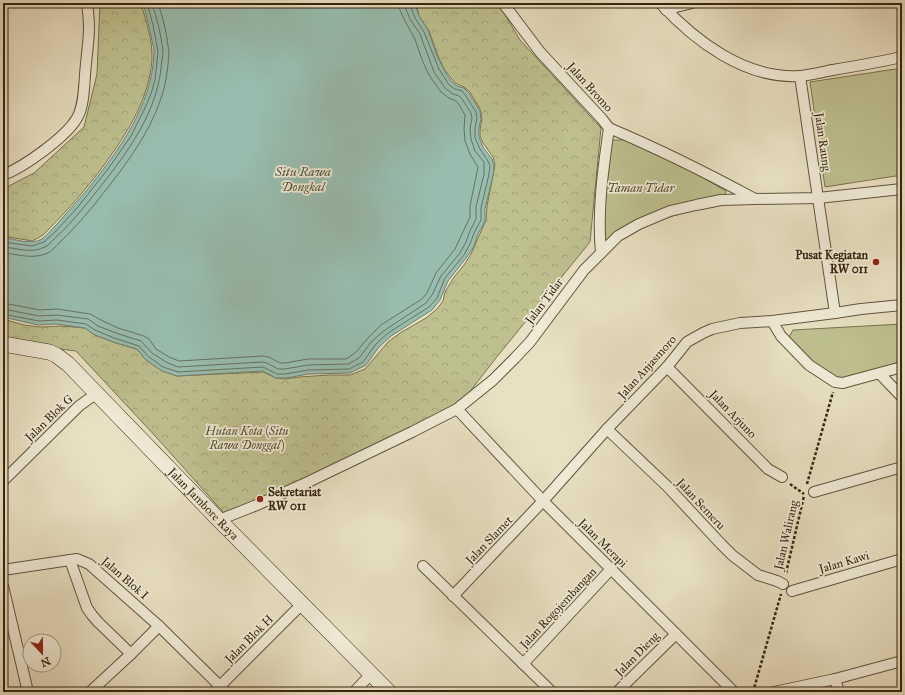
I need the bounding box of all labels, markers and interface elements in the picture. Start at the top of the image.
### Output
street label: Jalan Bromo [562,58,616,115]
street label: Jalan Raung [811,110,834,173]
water label: Situ Rawa Dongkal [274,164,331,195]
park label: Taman Tidar [607,181,676,195]
place label: Pusat Kegiatan RW 011 [795,248,868,276]
marker: Pusat Kegiatan RW 011 [871,257,881,267]
street label: Jalan Tidar [521,275,567,329]
street label: Jalan Anjasmoro [613,332,680,404]
street label: Jalan Arjuno [704,386,759,442]
street label: Jalan Blok G [21,392,77,446]
park label: Hutan Kota (Situ Rawa Donggal) [204,424,289,452]
street label: Jalan Jambore Raya [163,464,242,543]
street label: Jalan Semeru [672,474,729,534]
place label: Sekretariat RW 011 [268,485,322,513]
marker: Sekretariat RW 011 [255,494,265,504]
street label: Jalan Walirang [771,498,802,573]
street label: Jalan Slamet [461,512,517,569]
street label: Jalan Merapi [574,514,631,571]
street label: Jalan Kawi [815,548,872,577]
street label: Jalan Blok I [97,553,151,603]
street label: Jalan Rogojembangan [515,564,600,654]
street label: Jalan Blok H [220,612,277,668]
street label: Jalan Dieng [611,629,663,681]
north arrow [22,633,62,673]
text: N [38,654,52,670]

